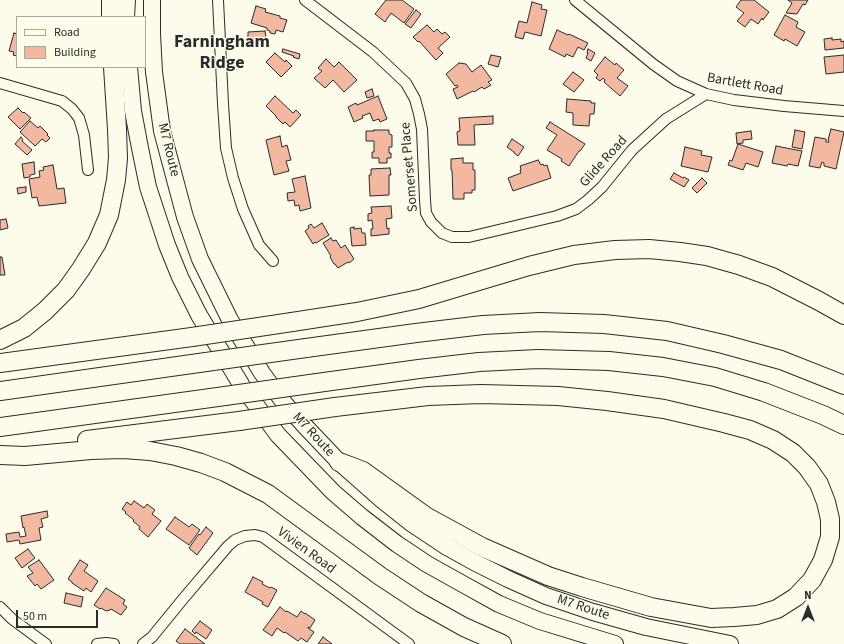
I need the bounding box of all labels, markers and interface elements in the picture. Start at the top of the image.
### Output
legend [16,16,146,68]
text: Road [54,24,80,41]
district label: Farningham Ridge [174,32,270,74]
text: Building [54,44,96,61]
street label: Bartlett Road [705,70,785,100]
street label: Somerset Place [398,121,422,213]
street label: M7 Route [153,122,183,178]
street label: Glide Road [577,133,631,191]
street label: M7 Route [288,409,338,461]
street label: Vivien Road [274,524,338,578]
north arrow [788,588,828,628]
text: N [804,588,812,603]
street label: M7 Route [555,592,611,624]
scale bar [18,602,100,628]
text: 50 m [23,608,47,625]

